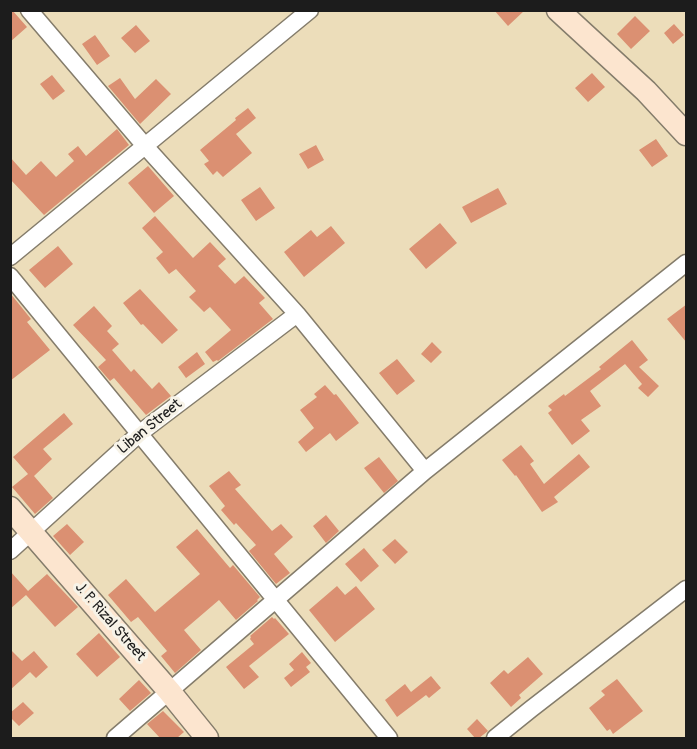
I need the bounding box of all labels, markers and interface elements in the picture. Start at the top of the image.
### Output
street label: Liban Street [114,396,186,458]
street label: J. P. Rizal Street [71,579,149,665]

